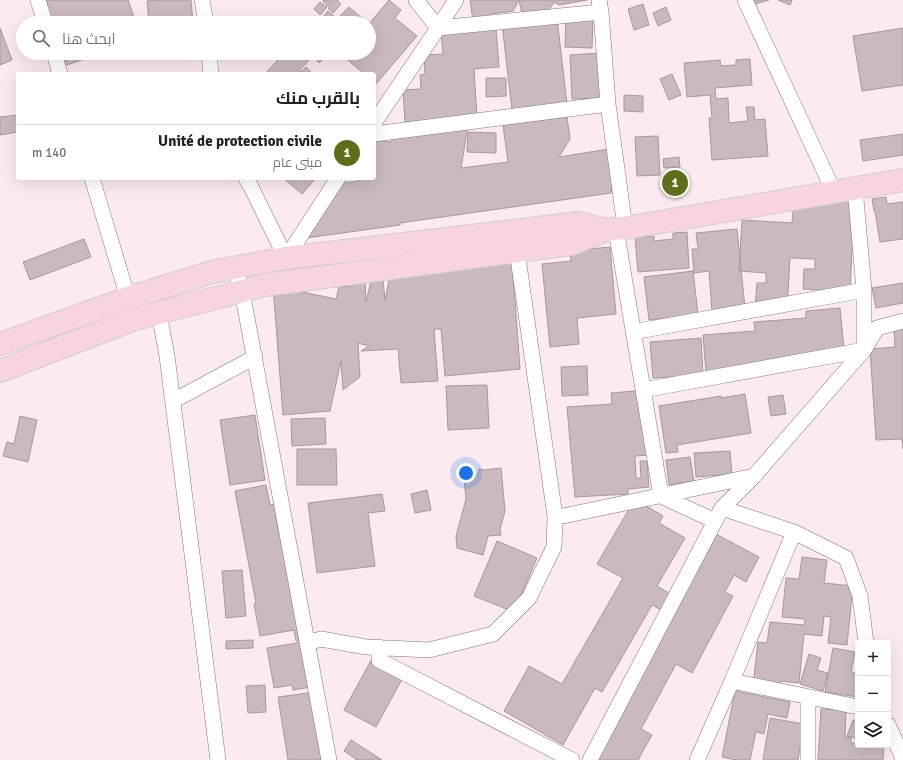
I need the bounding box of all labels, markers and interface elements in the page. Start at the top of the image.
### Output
search box [16,16,376,60]
icon: search [30,27,52,49]
text: ابحث هنا [62,30,115,48]
text: بالقرب منك [276,88,360,109]
text: Unité de protection civile [158,132,322,150]
text: 140 m [32,145,66,161]
text: 1 [343,145,351,161]
text: مبنى عام [273,155,322,171]
pin: 1 [662,168,688,198]
your location [456,463,476,483]
map controls [855,640,891,748]
button: + [855,640,891,676]
button: − [855,676,891,712]
button: layers [855,712,891,748]

